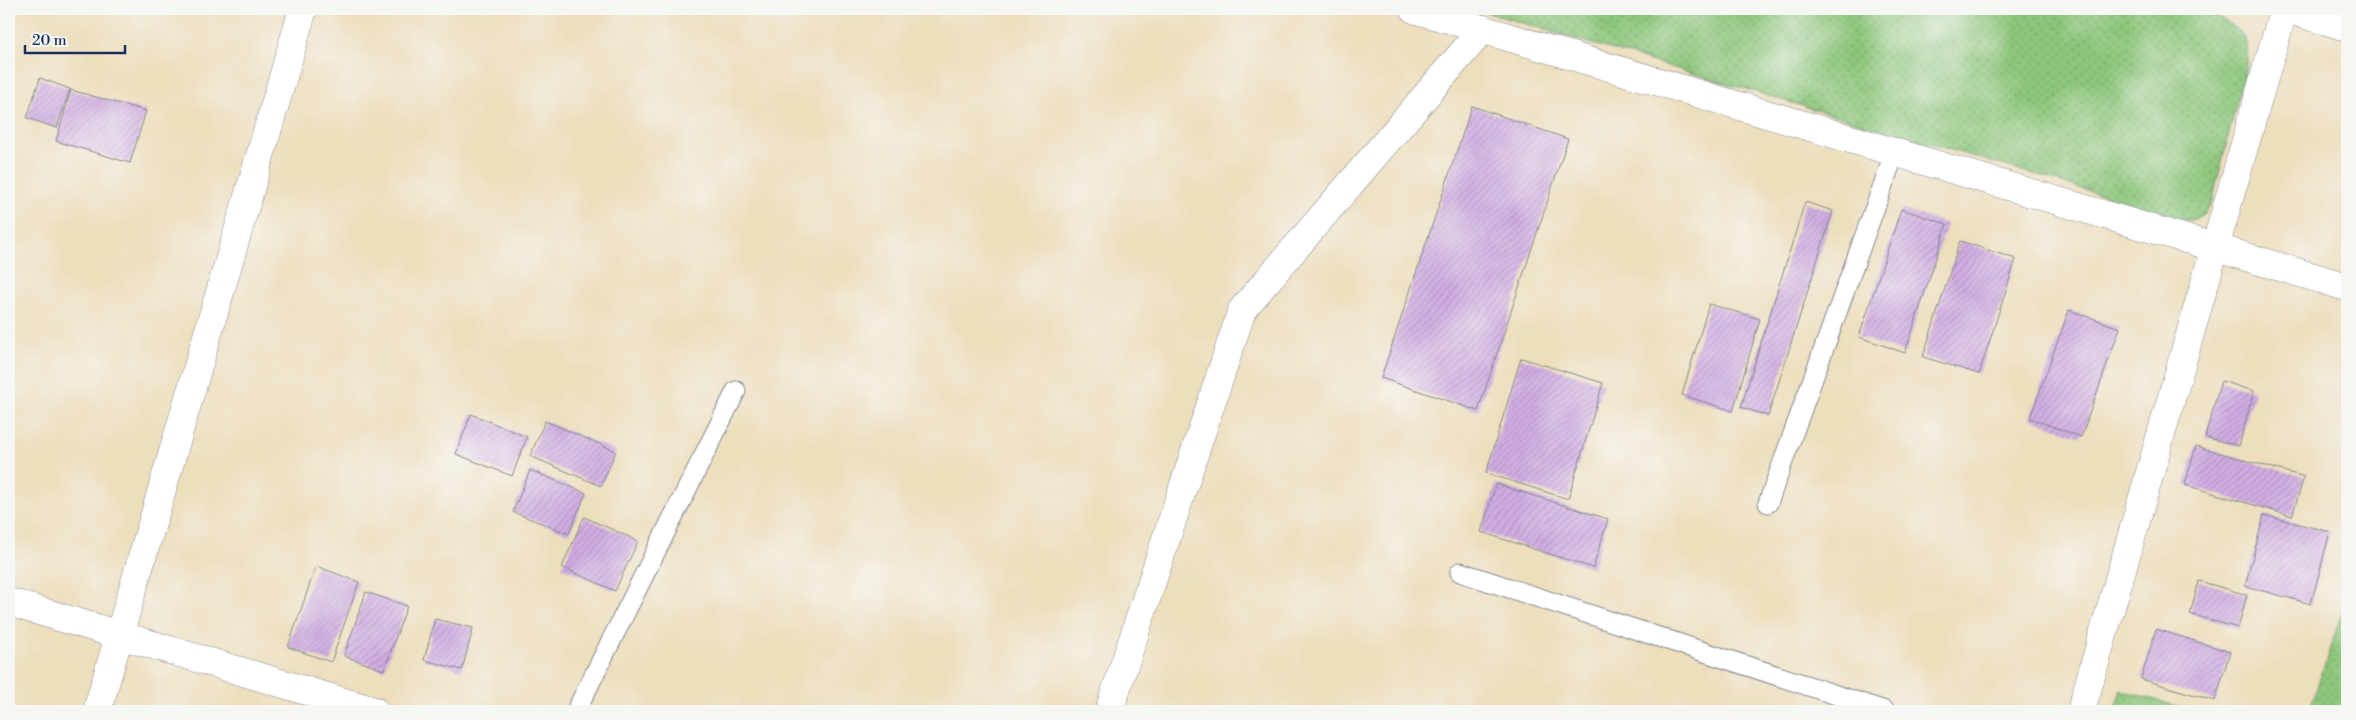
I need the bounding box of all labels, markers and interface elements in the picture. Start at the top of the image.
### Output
scale bar [25,22,125,54]
text: 20 m [32,31,67,50]

